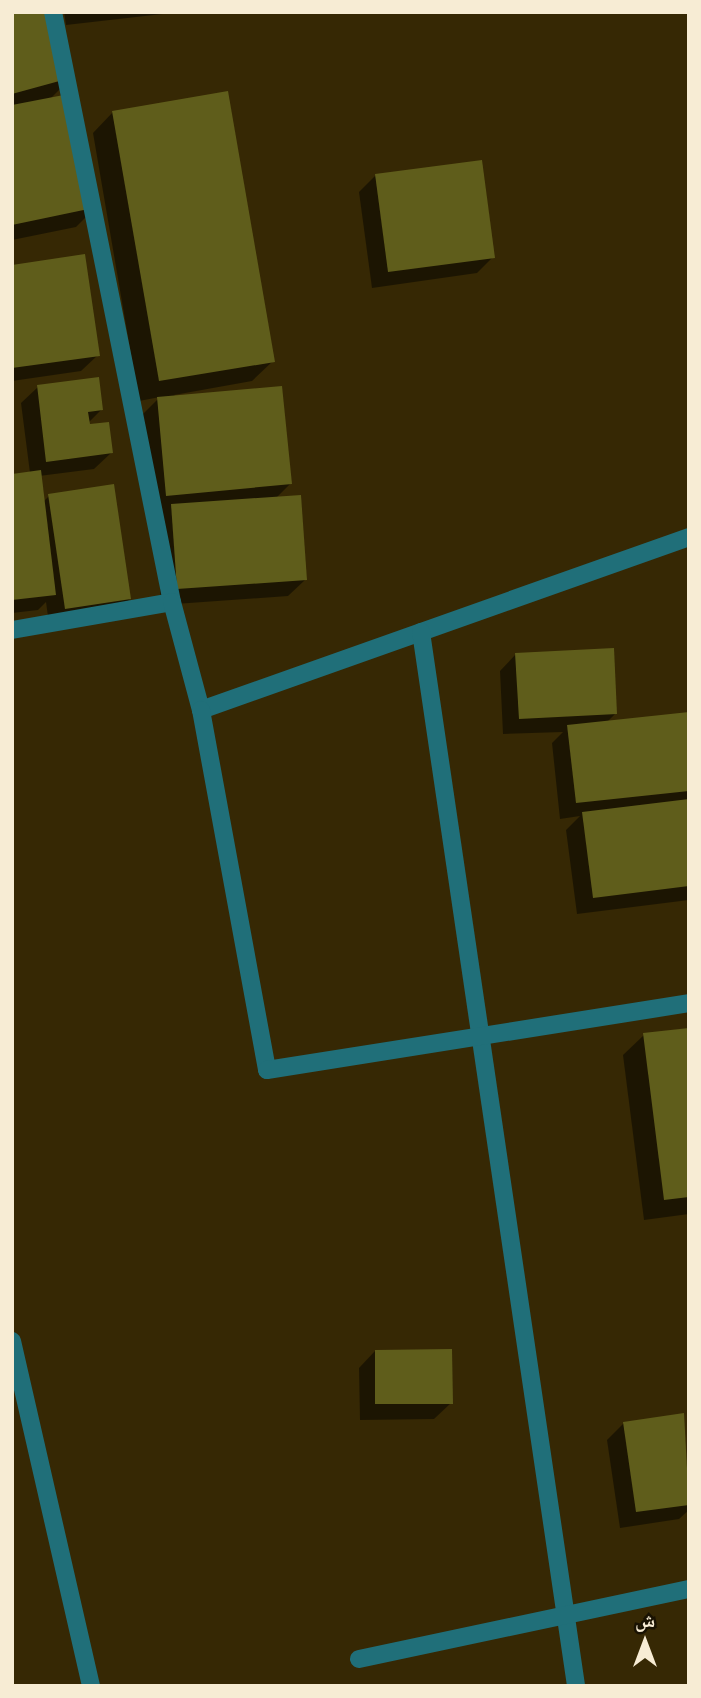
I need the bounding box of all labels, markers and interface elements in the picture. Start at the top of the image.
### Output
north arrow [610,1607,680,1677]
text: ش [635,1609,655,1632]

